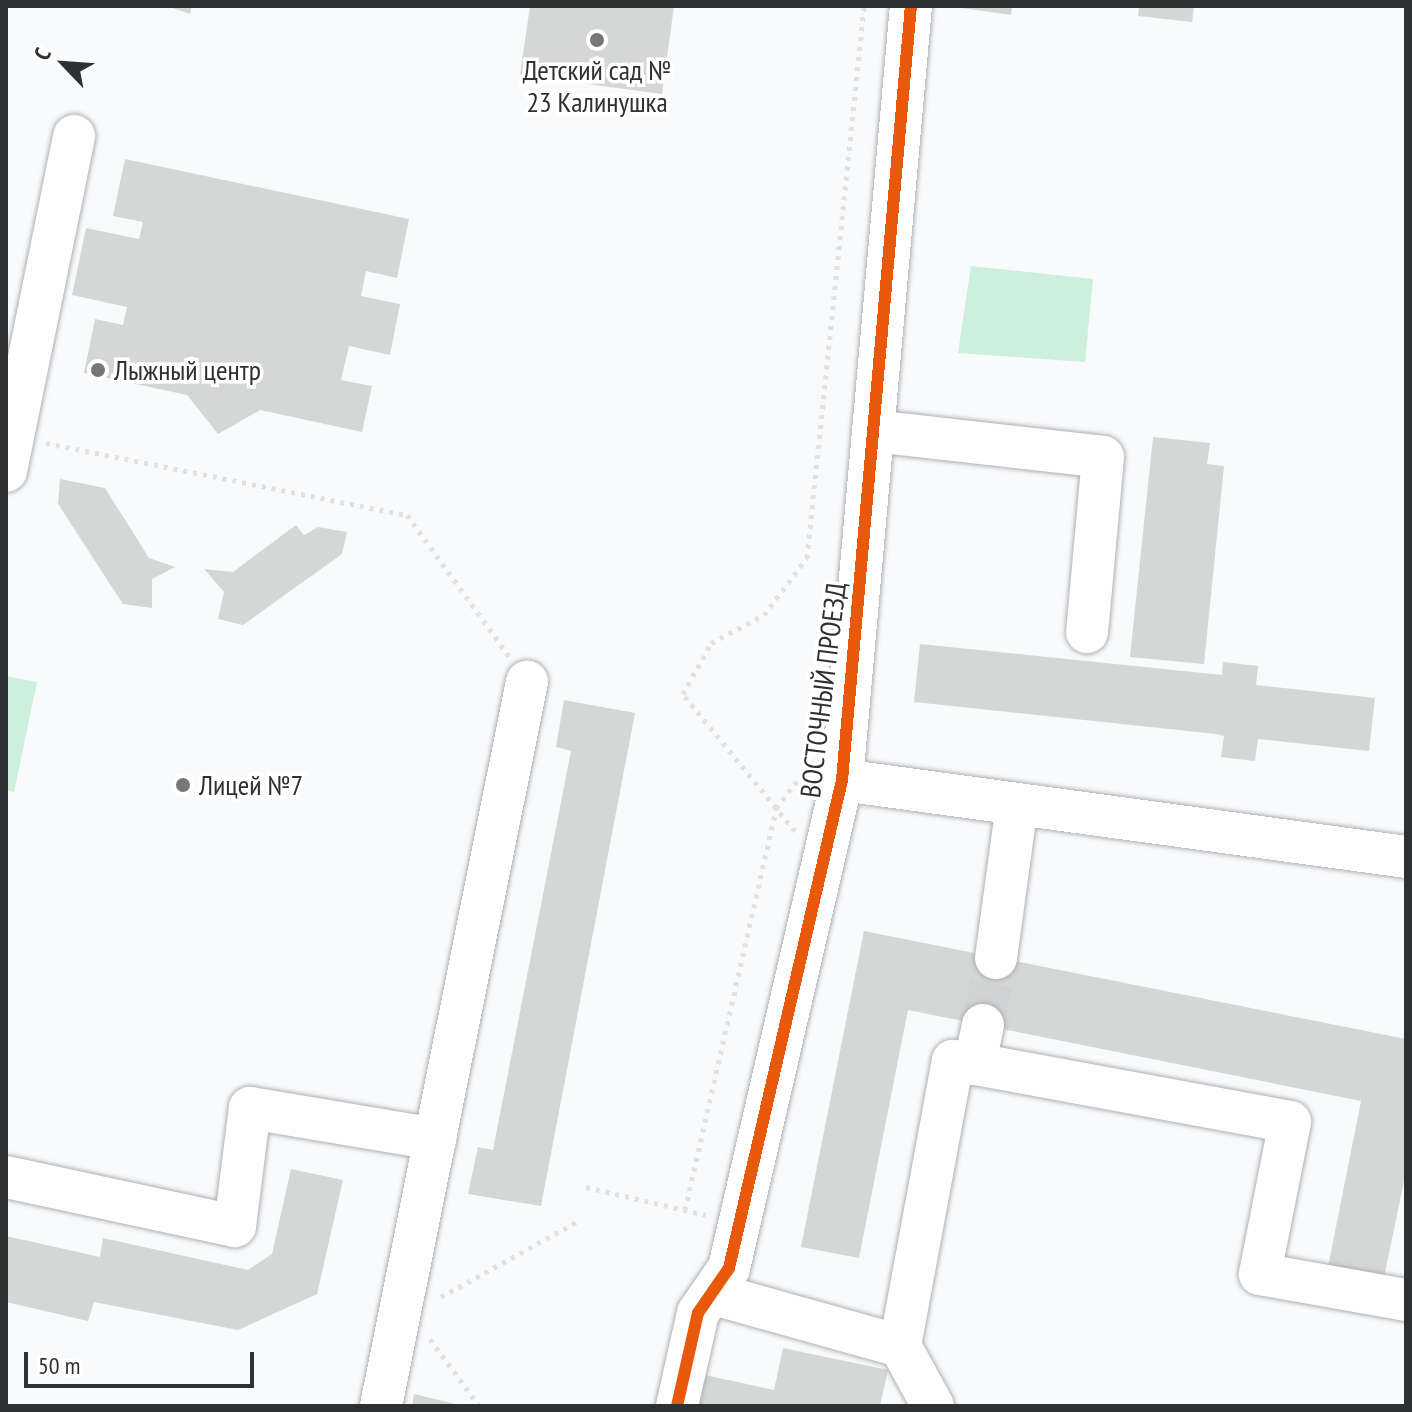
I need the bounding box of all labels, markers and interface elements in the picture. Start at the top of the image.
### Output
north arrow [24,24,104,104]
marker: Детский сад № 23 Калинушка [588,31,606,49]
text: С [27,43,57,64]
place label: Детский сад № 23 Калинушка [523,53,671,119]
place label: Лыжный центр [114,353,261,387]
marker: Лыжный центр [89,361,107,379]
street label: ВОСТОЧНЫЙ ПРОЕЗД [793,581,853,799]
place label: Лицей №7 [199,768,303,802]
marker: Лицей №7 [174,776,192,794]
scale bar [28,1336,258,1386]
text: 50 m [38,1350,80,1381]

